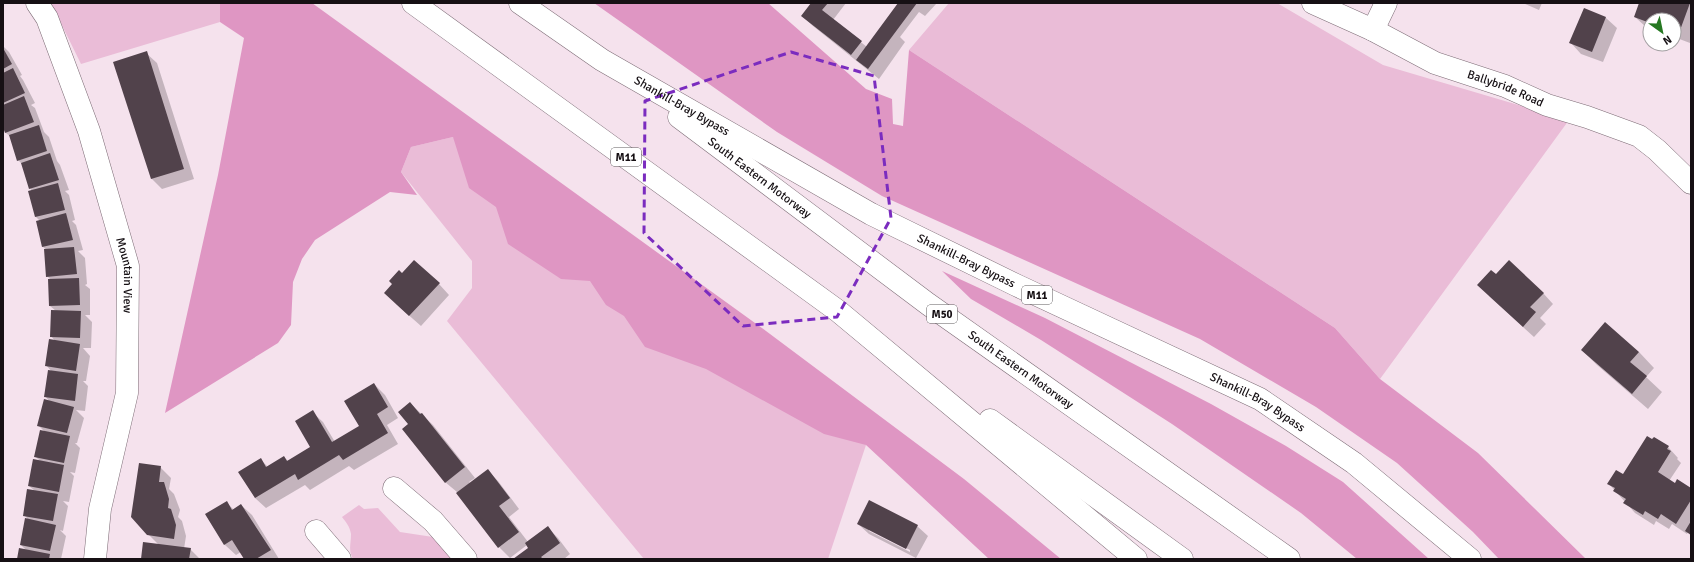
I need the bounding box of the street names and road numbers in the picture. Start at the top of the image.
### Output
street label: Ballybride Road [1466,67,1546,110]
street label: Shankill-Bray Bypass [632,73,732,139]
street label: South Eastern Motorway [705,134,815,222]
road number: M11 [611,148,641,166]
street label: Shankill-Bray Bypass [915,230,1018,291]
street label: Mountain View [113,236,136,314]
road number: M11 [1022,286,1052,304]
road number: M50 [927,305,957,323]
street label: South Eastern Motorway [965,327,1077,412]
street label: Shankill-Bray Bypass [1208,369,1308,435]

